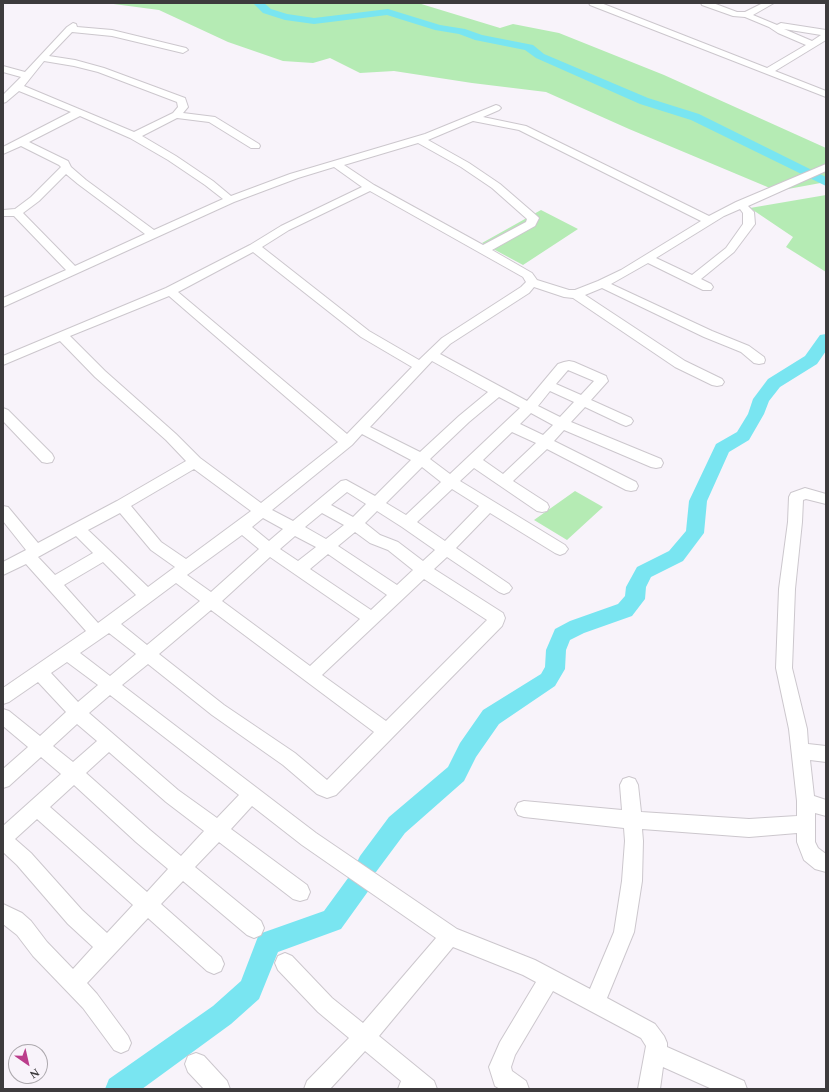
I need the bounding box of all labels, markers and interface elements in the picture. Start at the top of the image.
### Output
north arrow [8,1044,48,1084]
text: N [26,1064,43,1083]

